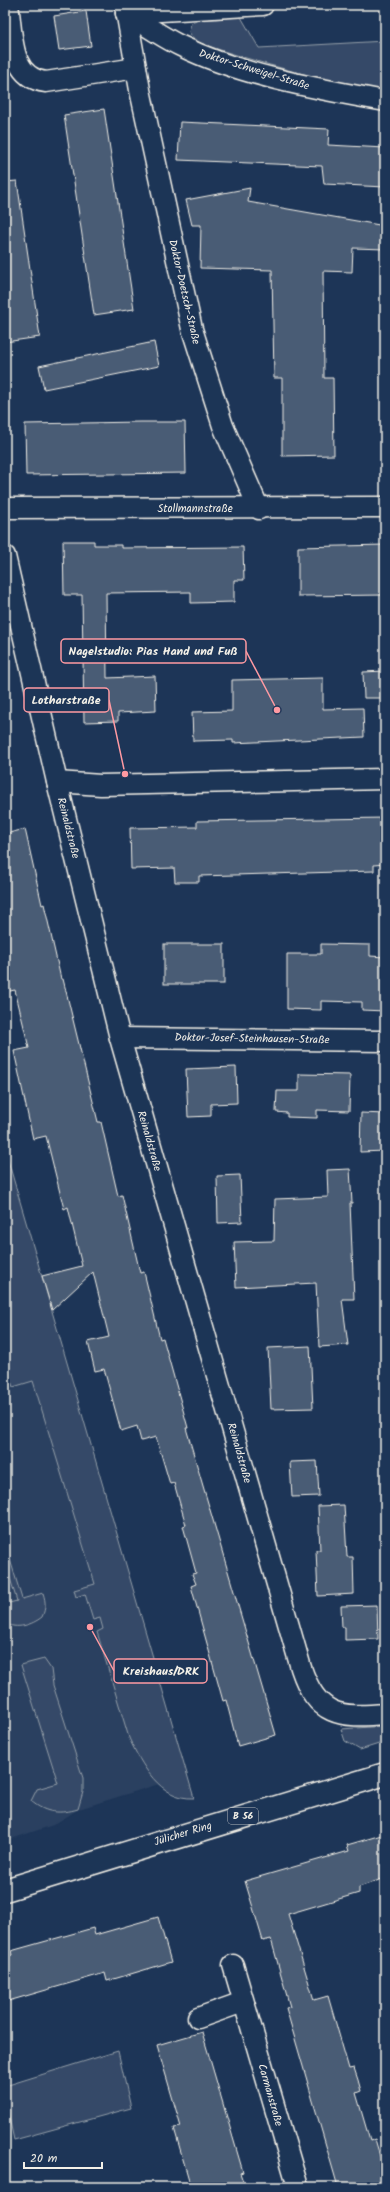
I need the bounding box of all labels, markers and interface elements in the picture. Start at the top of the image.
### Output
street label: Doktor-Schweigel-Straße [196,45,312,95]
street label: Doktor-Doetsch-Straße [163,238,205,346]
street label: Stollmannstraße [157,500,233,518]
callout: Nagelstudio: Pias Hand und Fuß [61,639,246,663]
text: Nagelstudio: Pias Hand und Fuß [69,642,237,661]
callout: Lotharstraße [24,688,109,712]
text: Lotharstraße [31,691,101,710]
street label: Reinaldstraße [52,796,84,860]
street label: Doktor-Josef-Steinhausen-Straße [174,1029,330,1049]
street label: Reinaldstraße [132,1109,166,1173]
street label: Reinaldstraße [222,1421,256,1485]
callout: Kreishaus/DRK [114,1659,207,1683]
text: Kreishaus/DRK [123,1662,199,1681]
road number: B 56 [228,1808,258,1824]
street label: Jülicher Ring [152,1817,214,1851]
street label: Carmanstraße [252,2062,288,2128]
scale bar [24,2144,102,2170]
text: 20 m [30,2149,58,2168]

